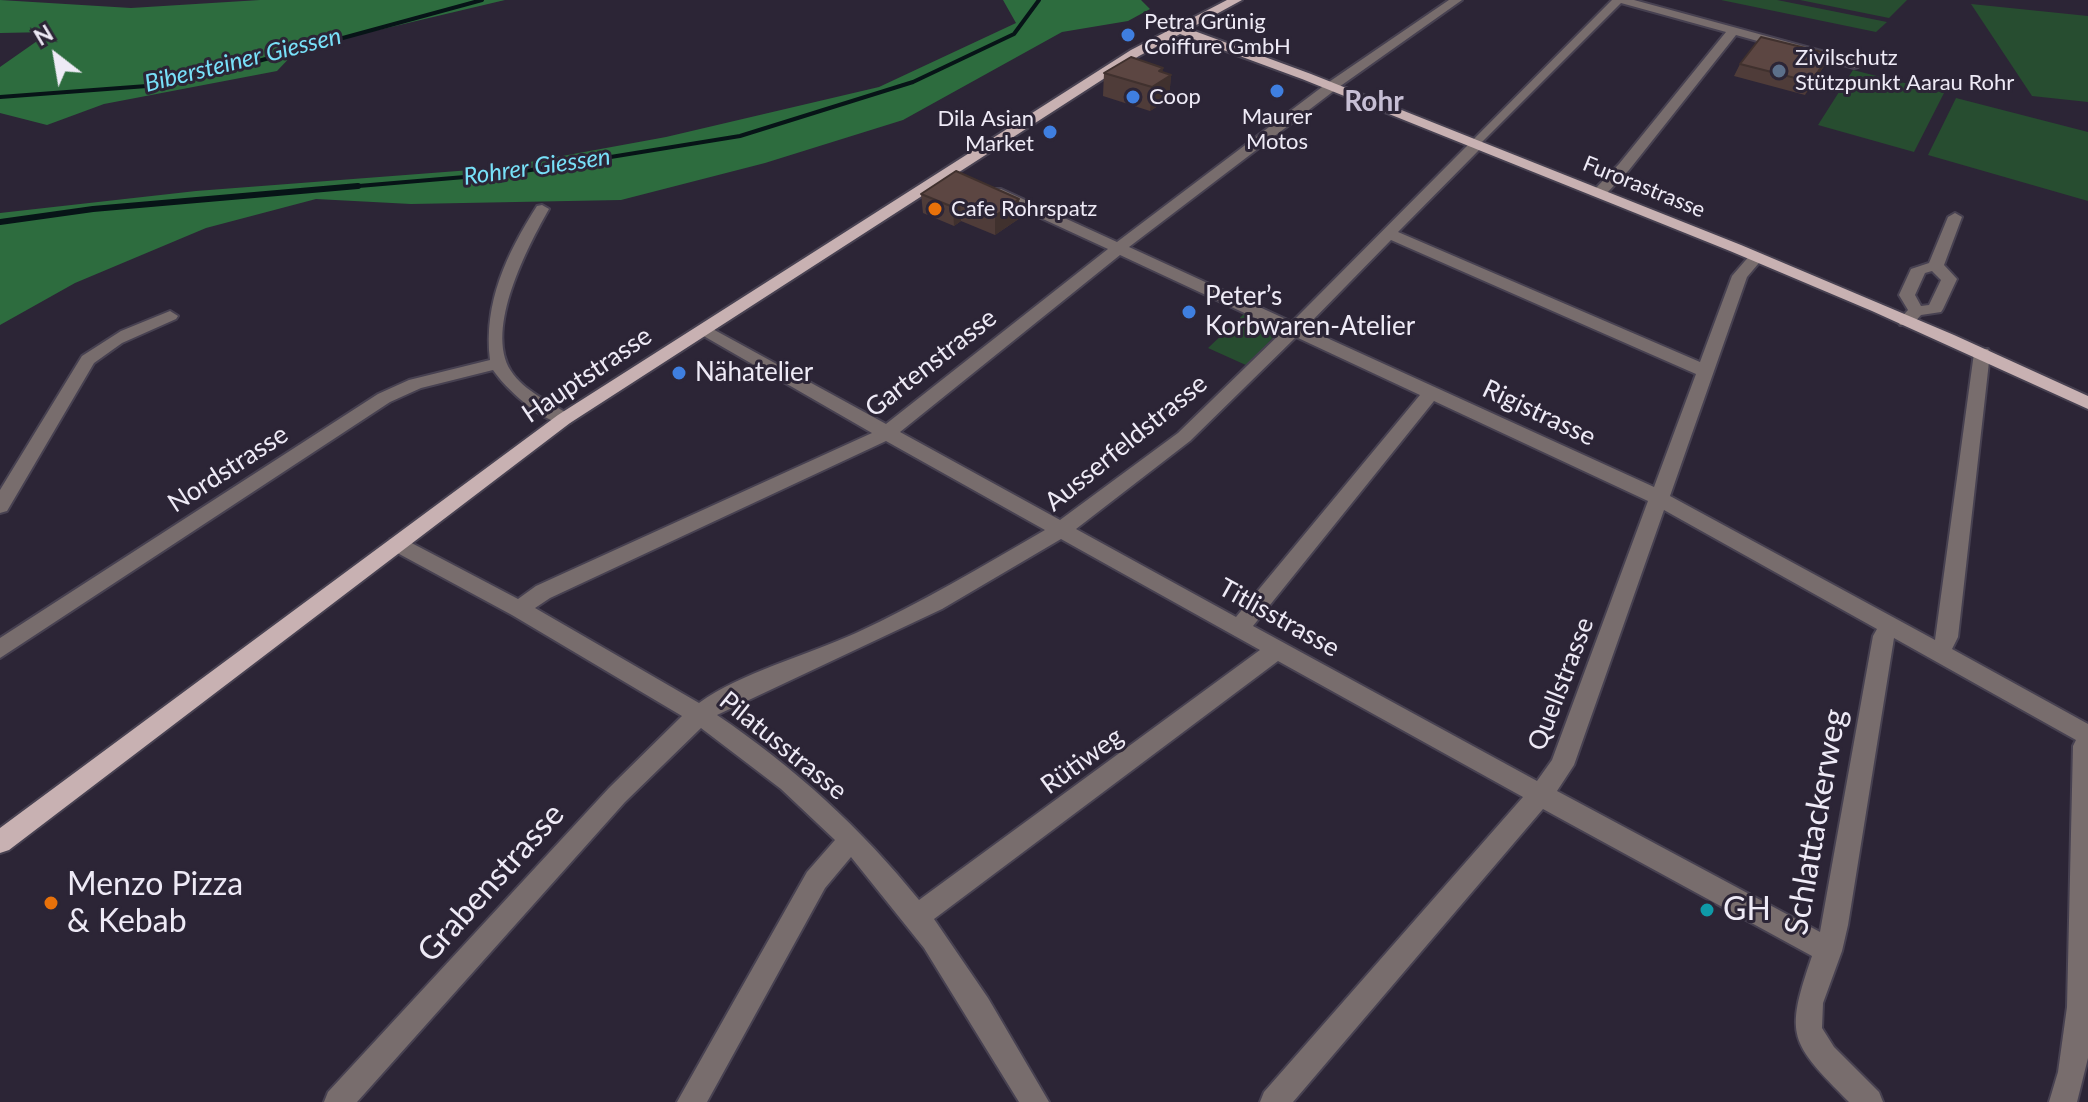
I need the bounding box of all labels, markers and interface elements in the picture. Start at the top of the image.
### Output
place label: Petra Grünig Coiffure GmbH [1144,9,1291,60]
north arrow [16,16,96,96]
text: N [29,19,58,51]
water label: Bibersteiner Giessen [142,22,344,98]
marker: Petra Grünig Coiffure GmbH [1119,26,1137,44]
place label: Zivilschutz Stützpunkt Aarau Rohr [1795,45,2014,96]
marker: Zivilschutz Stützpunkt Aarau Rohr [1770,62,1788,80]
marker: Maurer Motos [1268,82,1286,100]
place label: Coop [1149,84,1201,110]
district label: Rohr [1344,85,1404,119]
marker: Coop [1124,88,1142,106]
place label: Maurer Motos [1242,104,1312,156]
place label: Dila Asian Market [938,106,1034,158]
marker: Dila Asian Market [1041,123,1059,141]
water label: Rohrer Giessen [462,142,612,192]
street label: Furorastrasse [1579,151,1709,223]
place label: Cafe Rohrspatz [951,196,1097,222]
marker: Cafe Rohrspatz [926,200,944,218]
place label: Peter’s Korbwaren-Atelier [1205,281,1415,342]
street label: Gartenstrasse [859,302,1003,424]
marker: Peter’s Korbwaren-Atelier [1180,303,1198,321]
street label: Hauptstrasse [516,320,658,430]
place label: Nähatelier [695,357,813,389]
marker: Nähatelier [670,364,688,382]
street label: Ausserfeldstrasse [1039,368,1213,518]
street label: Rigistrasse [1478,373,1600,453]
street label: Nordstrasse [162,419,294,519]
street label: Titlisstrasse [1213,572,1345,664]
street label: Quellstrasse [1521,613,1601,755]
street label: Pilatusstrasse [713,685,853,807]
street label: Schlattackerweg [1777,706,1855,938]
street label: Rütiweg [1035,721,1129,801]
street label: Grabenstrasse [410,796,572,970]
place label: Menzo Pizza & Kebab [67,866,243,941]
place label: GH [1723,891,1771,929]
marker: Menzo Pizza & Kebab [42,894,60,912]
marker: GH [1698,901,1716,919]

